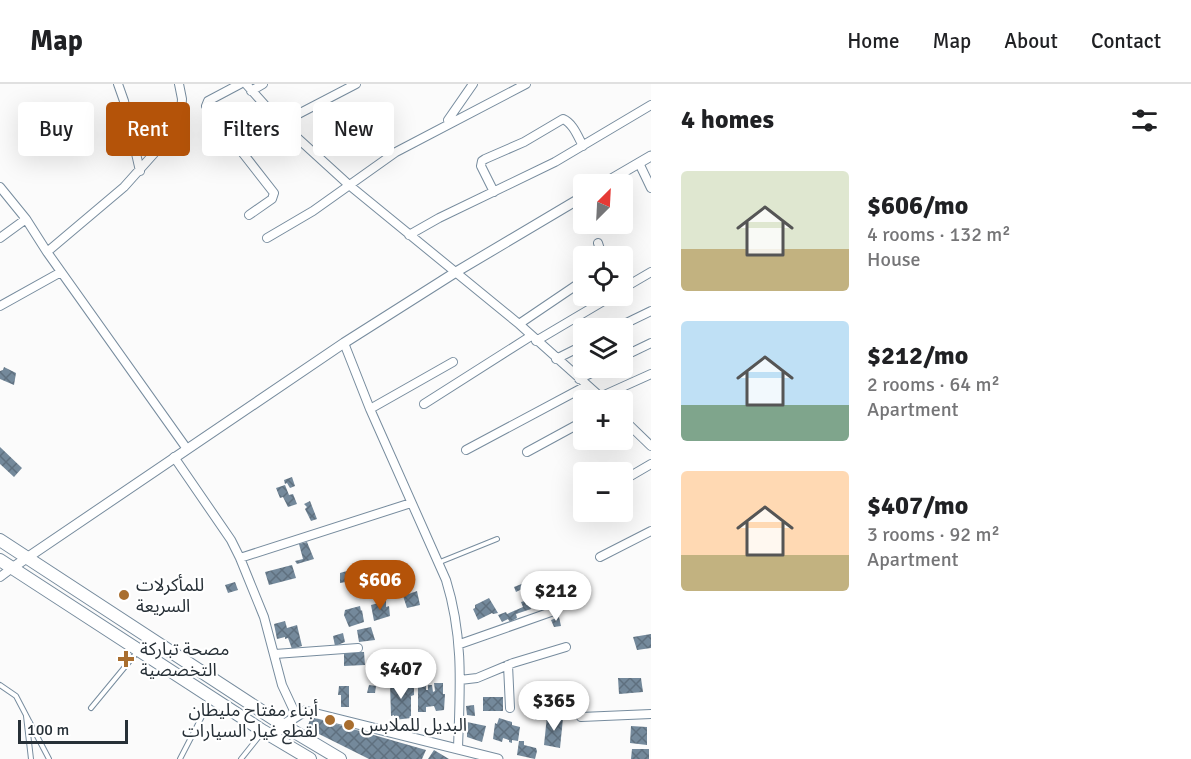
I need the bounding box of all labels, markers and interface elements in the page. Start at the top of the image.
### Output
text: Map [30,24,83,58]
text: Home [847,28,900,54]
text: Map [933,28,971,54]
text: About [1004,28,1058,54]
text: Contact [1091,28,1161,54]
chip: Buy [18,102,94,156]
chip: Rent [106,102,190,156]
chip: Filters [202,102,301,156]
chip: New [313,102,394,156]
text: 4 homes [681,104,774,136]
icon: filters [1128,104,1161,137]
north arrow [573,174,633,234]
map controls [573,174,633,522]
text: $606/mo [867,190,968,222]
icon: home [729,195,801,267]
text: 4 rooms · 132 m² [867,222,1011,247]
button: locate [573,246,633,306]
text: House [867,247,921,272]
button: layers [573,318,633,378]
text: $212/mo [867,340,968,372]
icon: home [729,345,801,417]
text: 2 rooms · 64 m² [867,372,1000,397]
button: + [573,390,633,450]
text: Apartment [867,397,959,422]
button: − [573,462,633,522]
text: $407/mo [867,490,968,522]
icon: home [729,495,801,567]
text: 3 rooms · 92 m² [867,522,1000,547]
text: Apartment [867,547,959,572]
pin: $606 [344,560,416,611]
text: $606 [358,567,402,592]
pin: $212 [520,571,592,622]
place label: للمأكرلات السريعة [136,574,204,617]
text: $212 [534,578,578,603]
marker: للمأكرلات السريعة [117,588,131,602]
place label: مصحة تباركة التخصصية [140,638,230,681]
pin: $407 [365,649,437,700]
marker: مصحة تباركة التخصصية [117,650,135,668]
text: $407 [379,656,423,681]
pin: $365 [518,681,590,732]
text: $365 [532,688,576,713]
place label: أبناء مفتاح مليطان لقطع غيار السيارات [182,699,318,745]
marker: أبناء مفتاح مليطان لقطع غيار السيارات [323,713,337,727]
place label: البديل للملابس [361,714,467,736]
scale bar [18,717,128,744]
marker: البديل للملابس [342,718,356,732]
text: 100 m [27,720,69,740]

